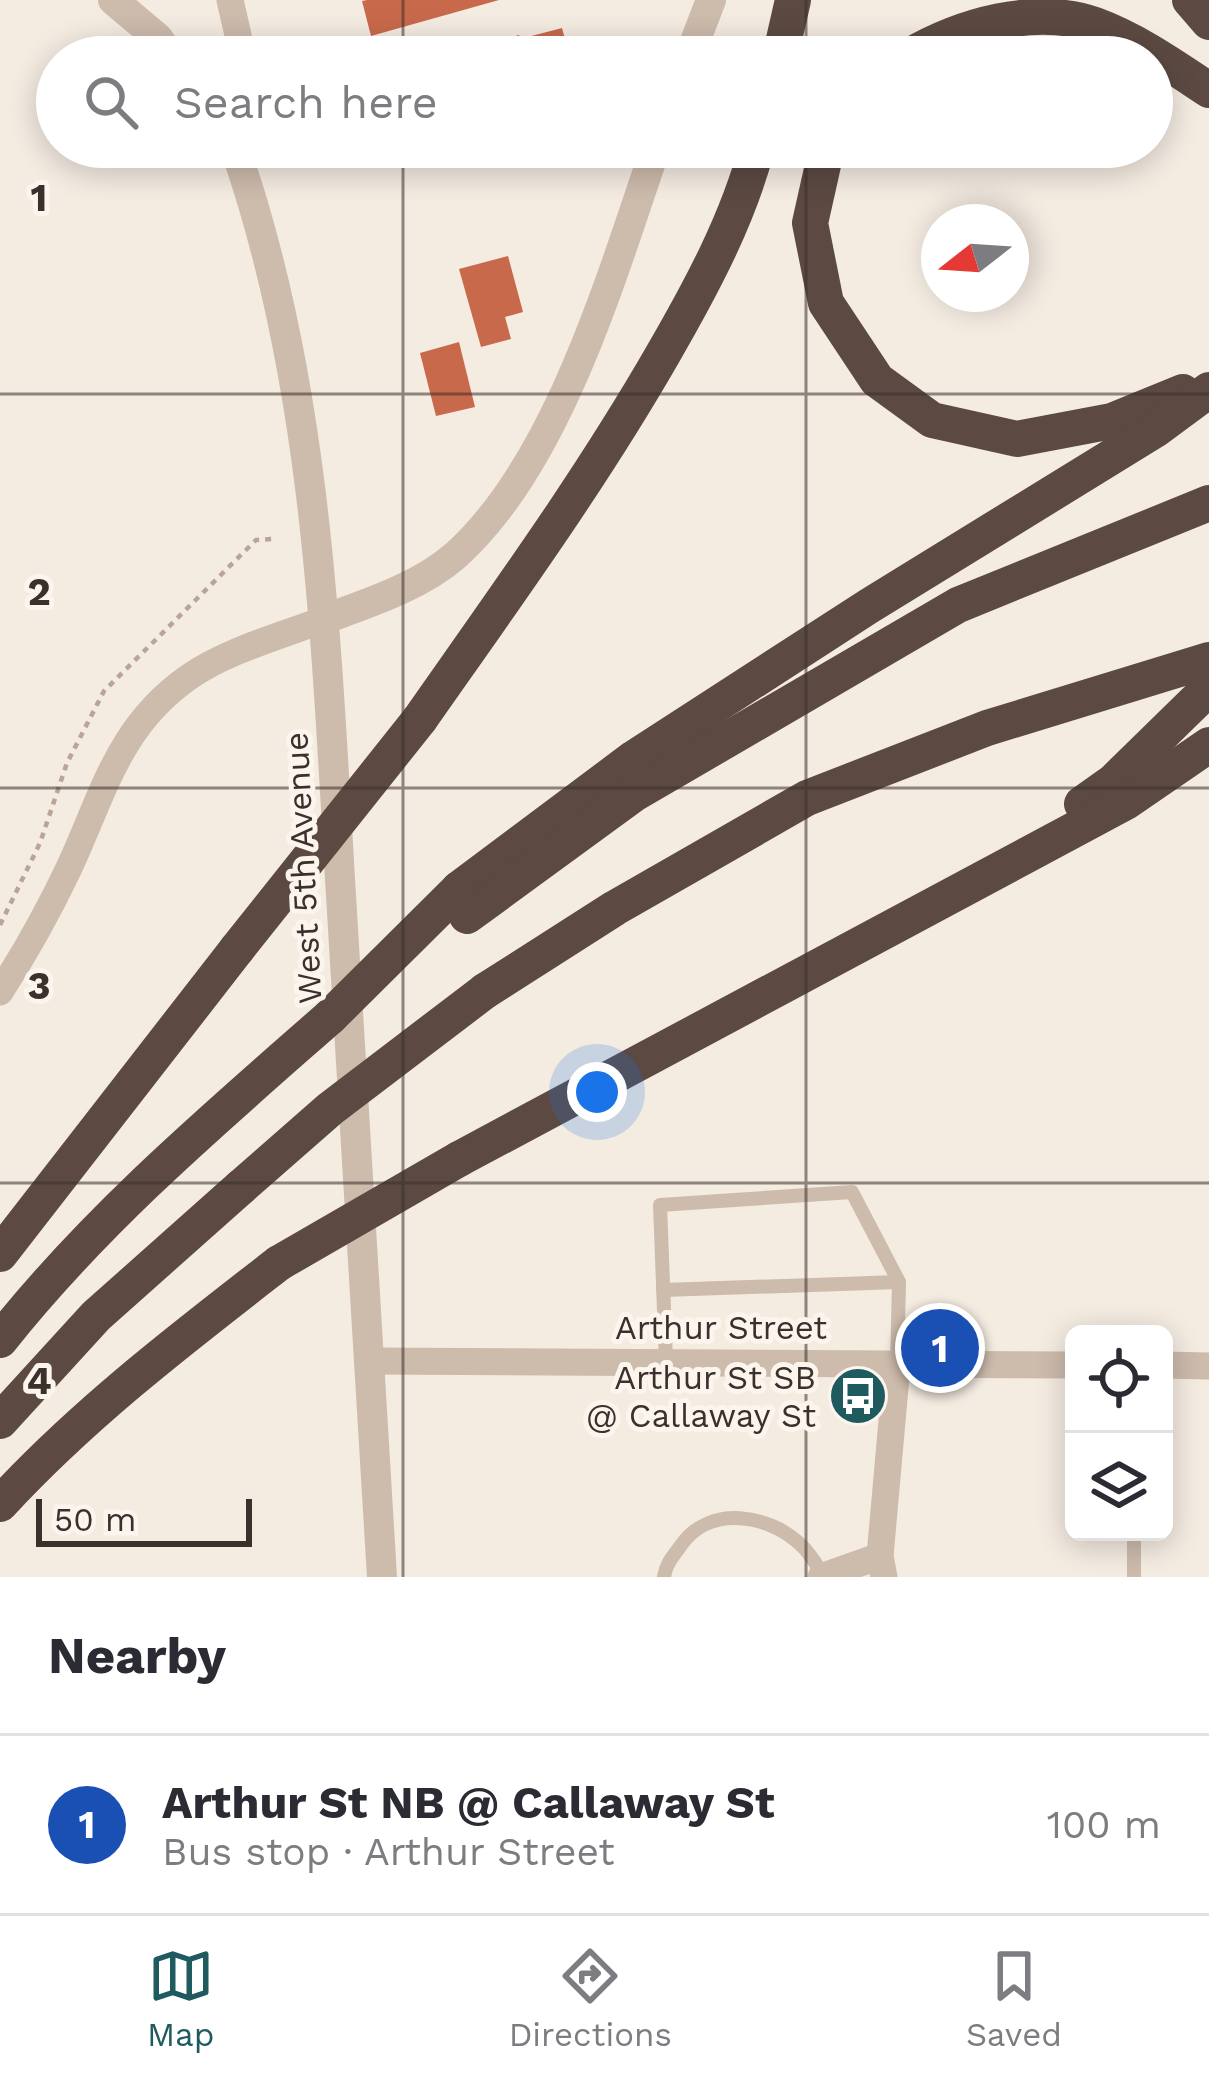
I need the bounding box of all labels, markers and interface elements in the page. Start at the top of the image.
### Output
search box [36,36,1173,168]
icon: search [78,69,144,135]
text: Search here [174,76,438,129]
text: 1 [31,175,47,220]
north arrow [921,204,1029,312]
text: 2 [27,569,51,614]
street label: West 5th Avenue [276,731,330,1005]
text: 3 [27,963,51,1008]
your location [567,1062,627,1122]
pin: 1 [901,1303,979,1393]
street label: Arthur Street [615,1308,827,1347]
map controls [1065,1325,1173,1541]
button: locate [1065,1325,1173,1433]
text: 4 [26,1358,52,1403]
place label: Arthur St SB @ Callaway St [586,1358,816,1435]
bus stop icon: Arthur St SB @ Callaway St [827,1365,889,1427]
button: layers [1065,1433,1173,1541]
scale bar [36,1493,252,1546]
text: 50 m [54,1500,136,1539]
text: Nearby [48,1626,226,1685]
text: Arthur St NB @ Callaway St [162,1776,775,1829]
text: 1 [79,1802,95,1847]
text: 100 m [1047,1802,1161,1847]
text: Bus stop · Arthur Street [162,1829,615,1874]
tab: Map [147,1943,214,2054]
tab: Directions [509,1943,672,2054]
tab: Saved [966,1943,1062,2054]

